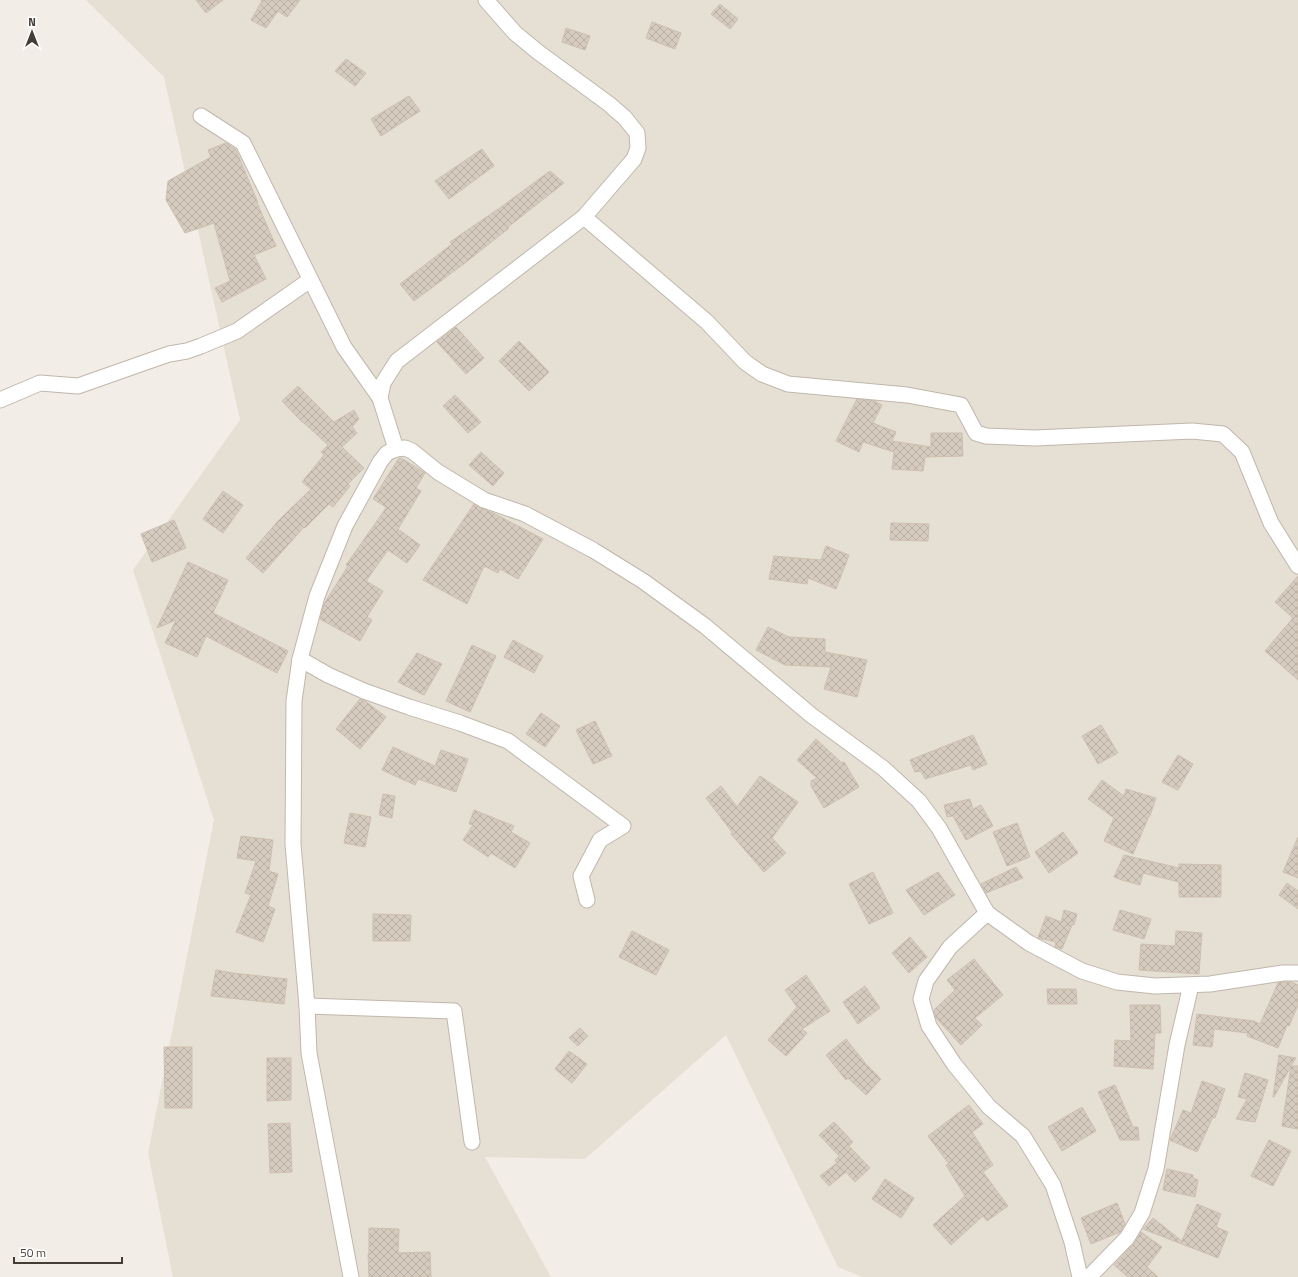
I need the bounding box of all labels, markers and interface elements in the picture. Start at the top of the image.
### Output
north arrow [12,12,52,52]
text: N [28,14,36,30]
scale bar [14,1239,122,1265]
text: 50 m [20,1243,46,1262]

